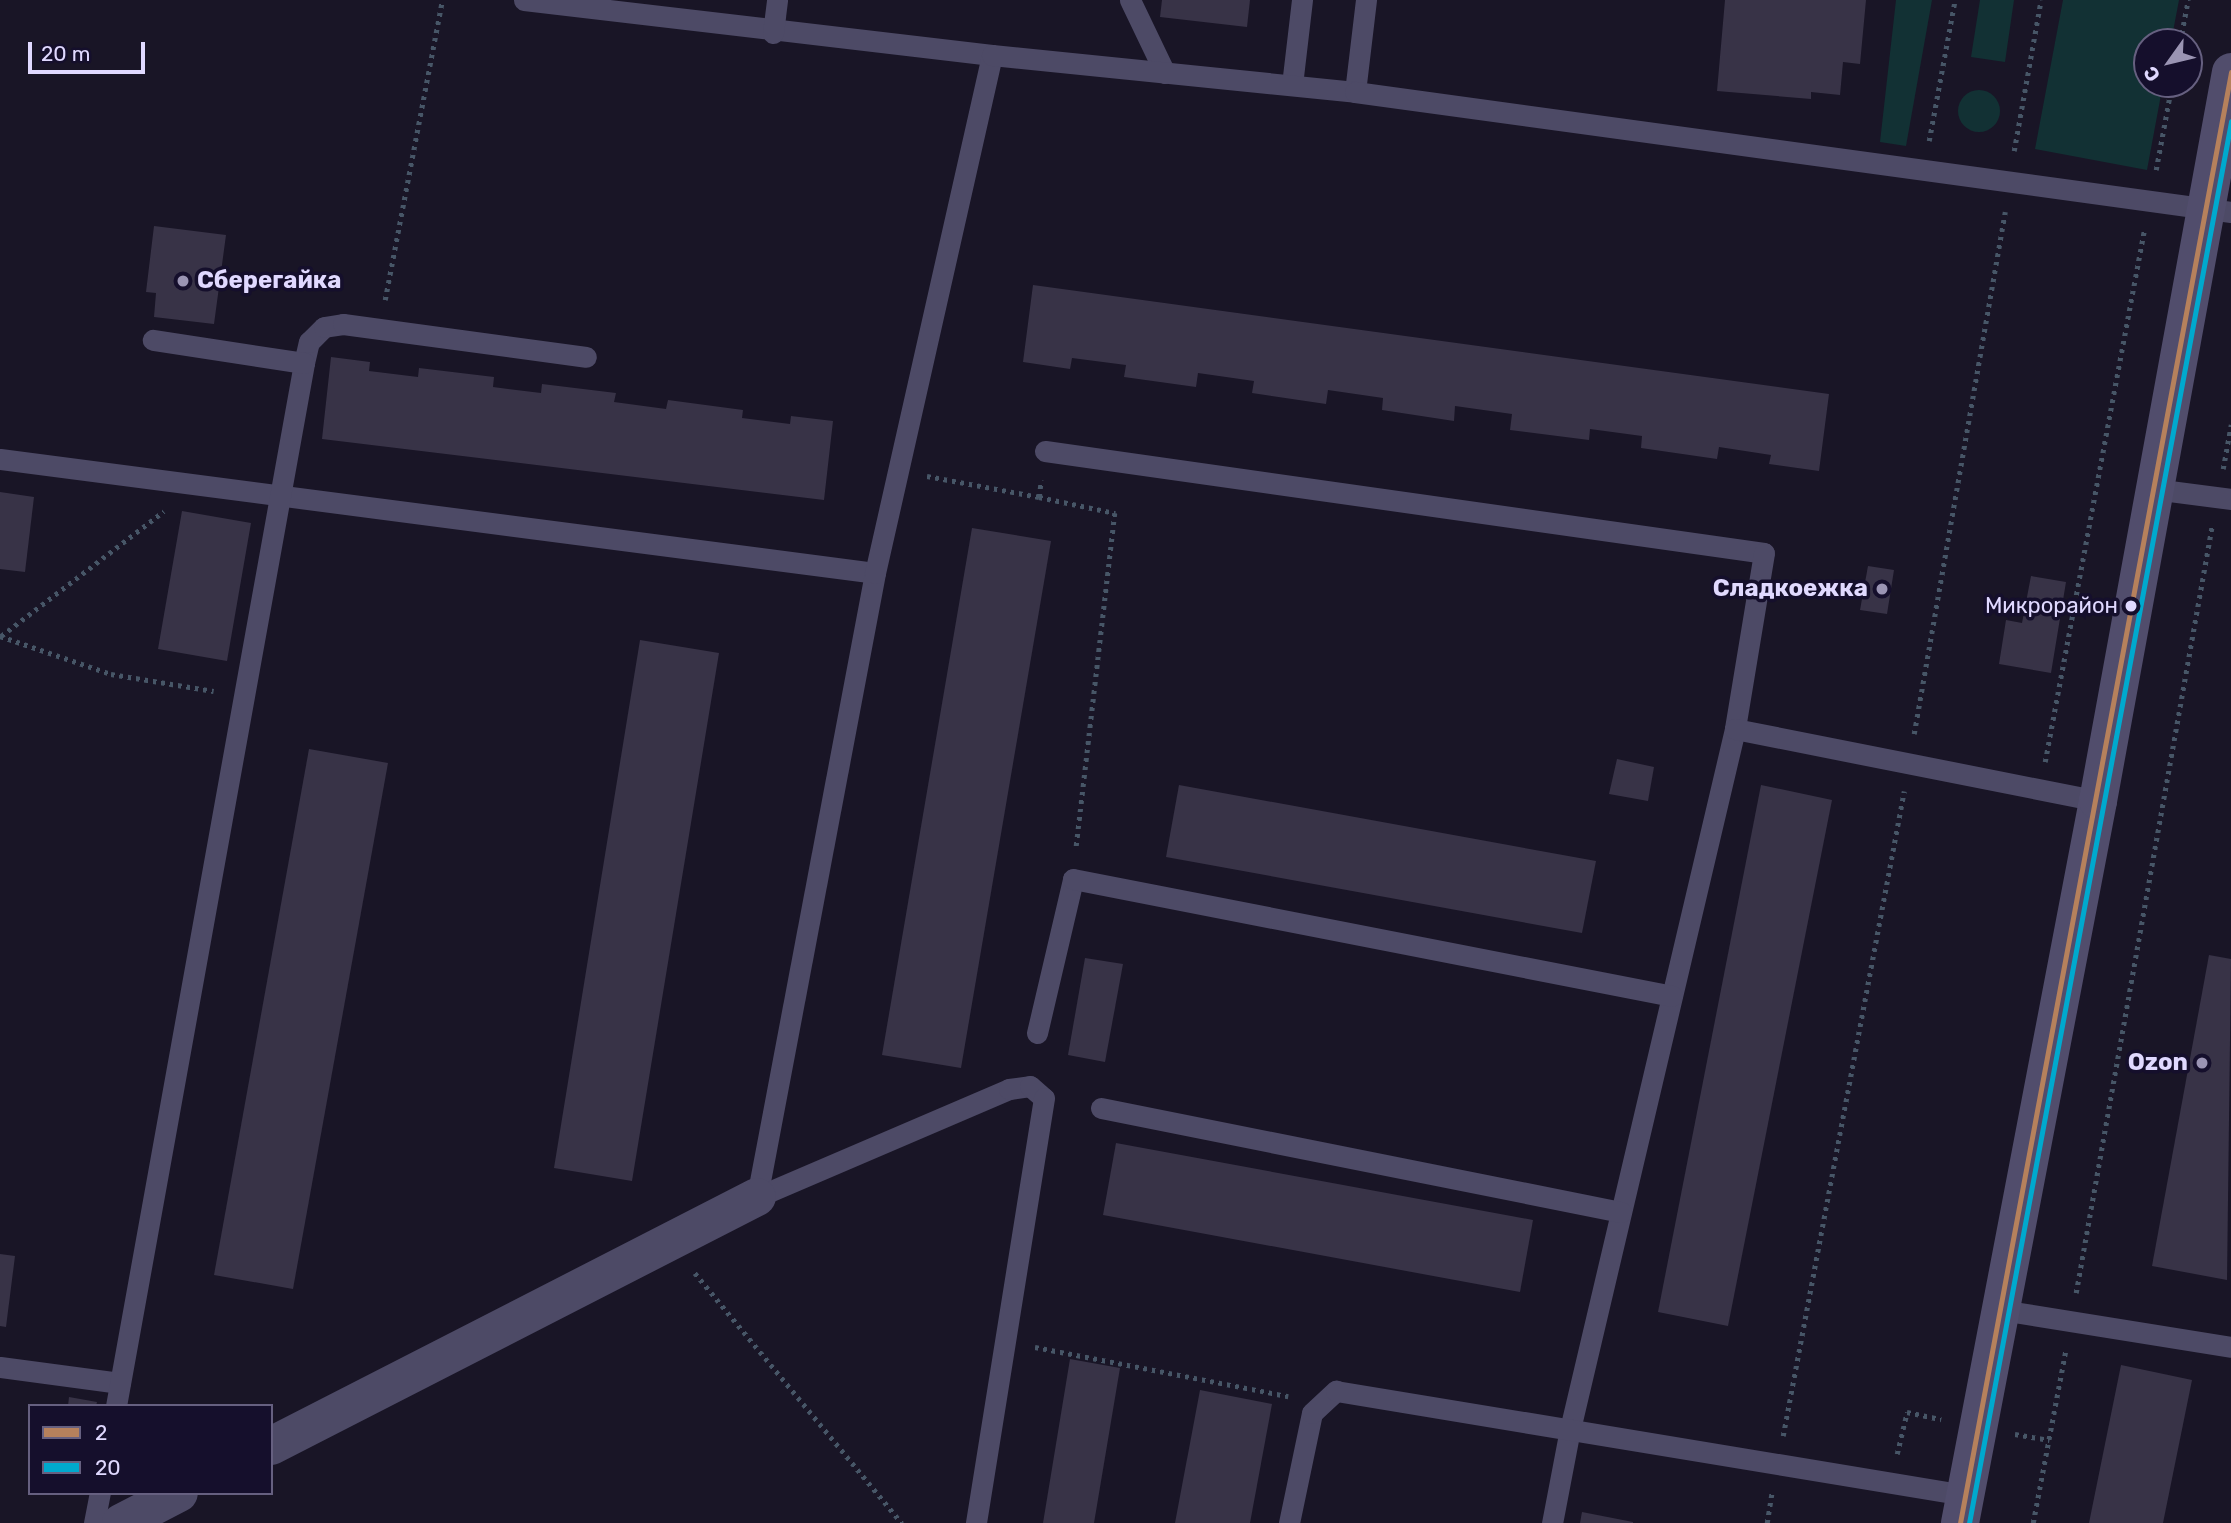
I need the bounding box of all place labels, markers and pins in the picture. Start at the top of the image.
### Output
place label: Сберегайка [197,267,341,295]
marker: Сберегайка [175,273,191,289]
place label: Сладкоежка [1713,575,1868,603]
marker: Сладкоежка [1874,581,1890,597]
place label: Микрорайон [1985,593,2118,619]
marker: Микрорайон [2124,599,2138,613]
place label: Ozon [2128,1049,2188,1077]
marker: Ozon [2194,1055,2210,1071]

